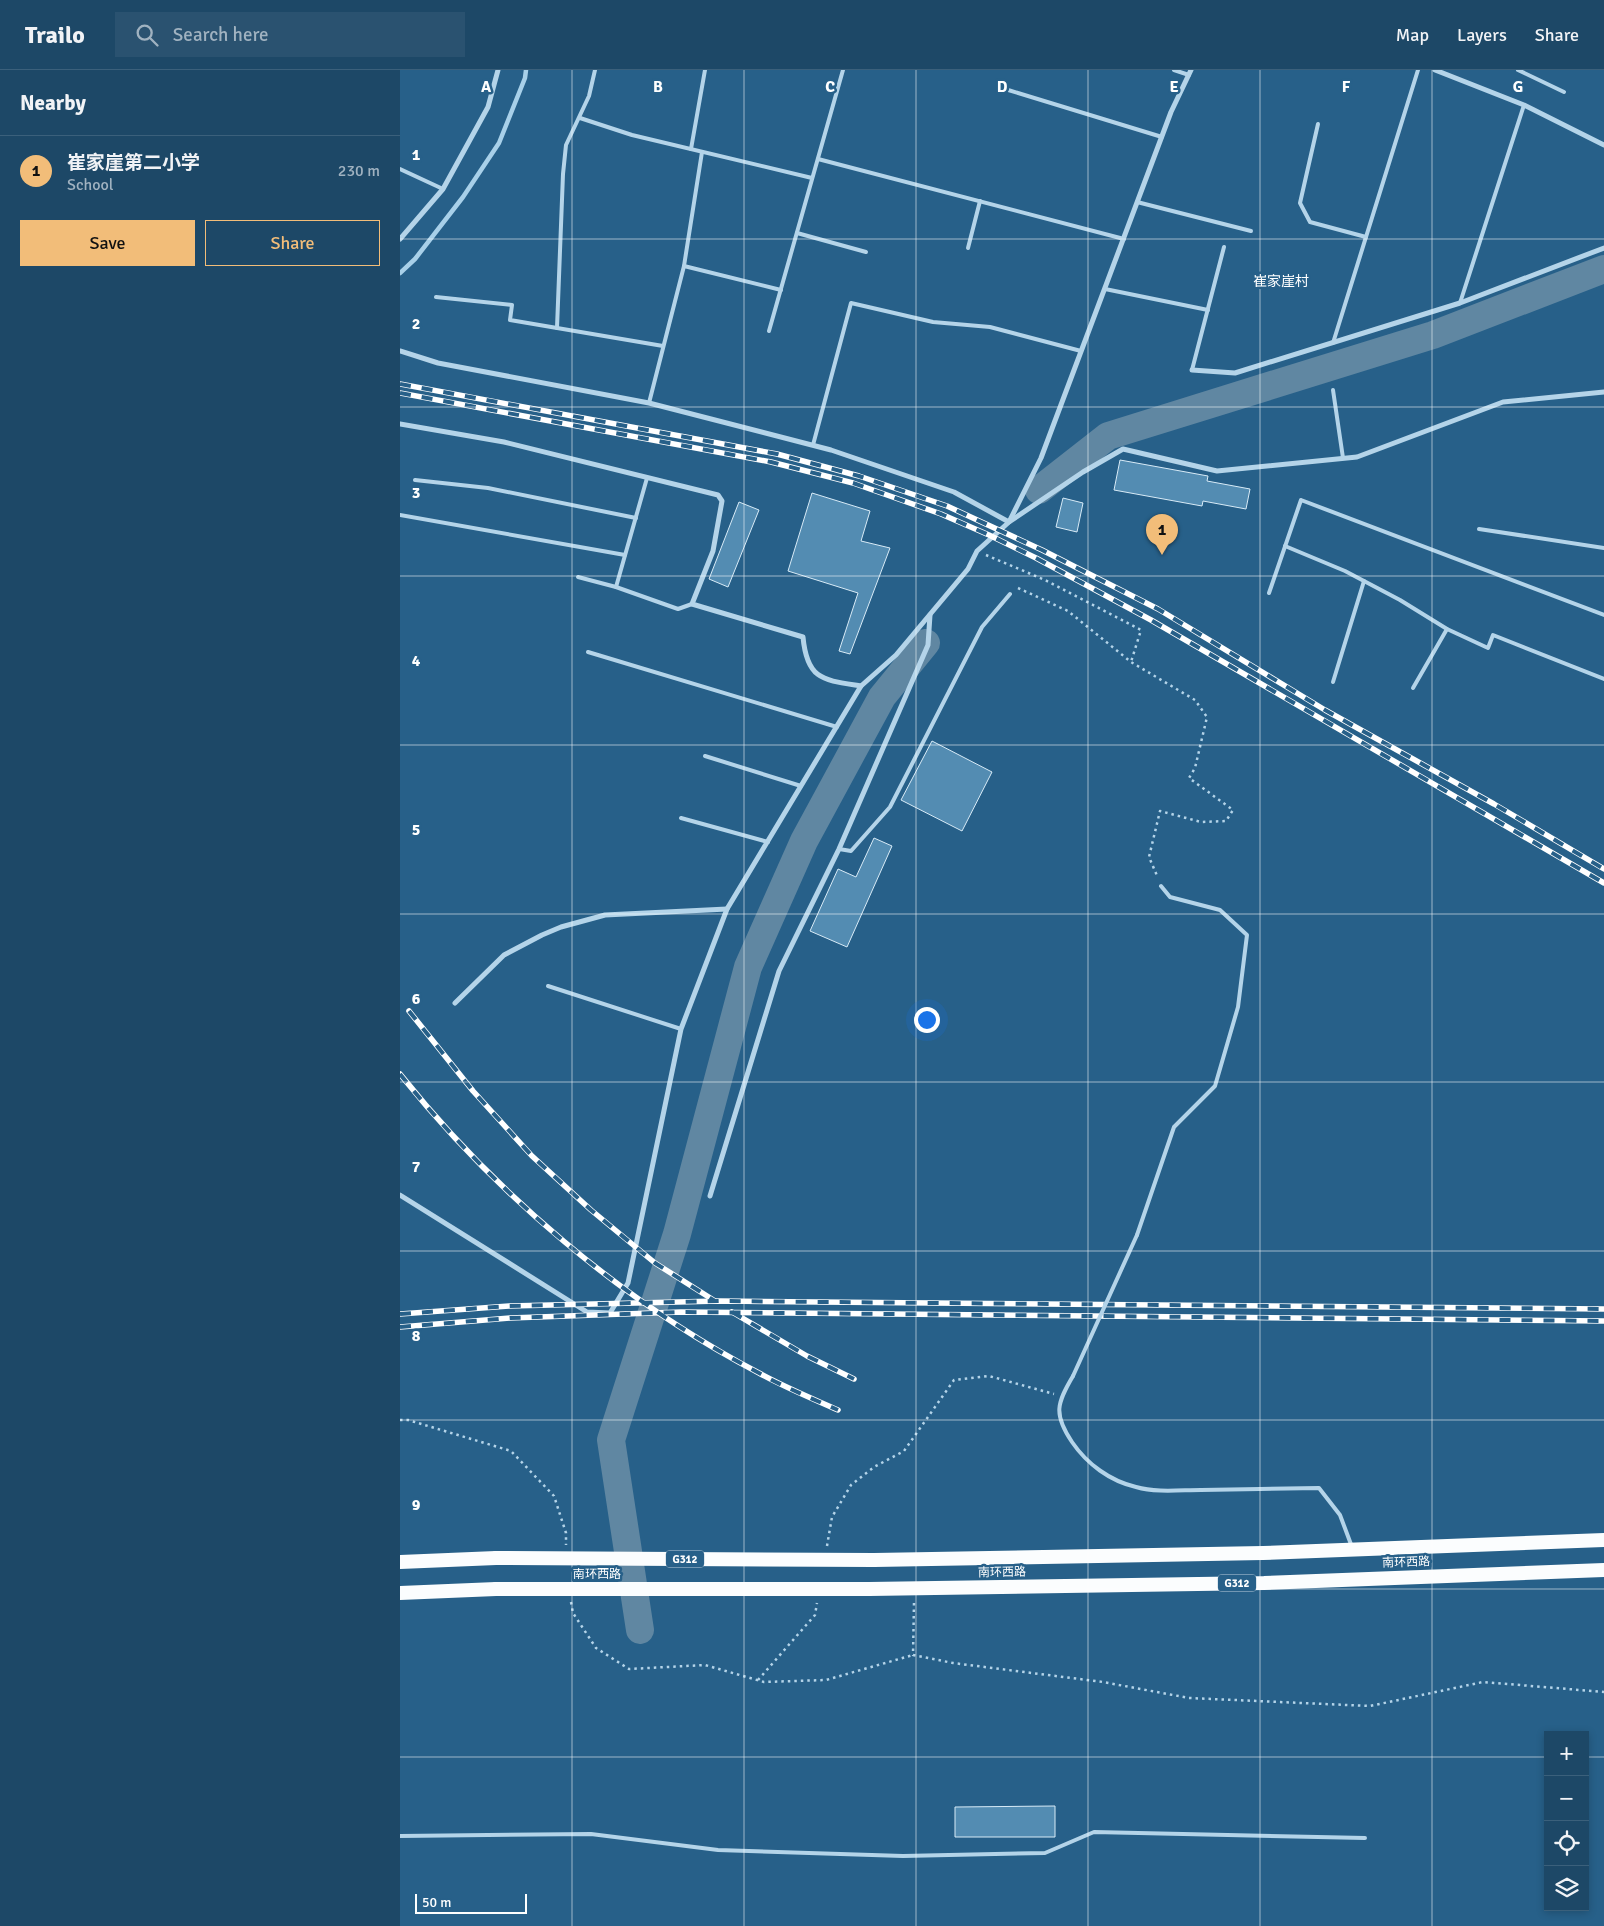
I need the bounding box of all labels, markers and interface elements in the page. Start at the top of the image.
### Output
search box [115,12,465,57]
text: Trailo [25,20,85,50]
icon: search [133,21,161,49]
text: Search here [173,23,269,47]
text: Map [1396,24,1429,46]
text: Layers [1457,24,1507,46]
text: Share [1535,24,1579,46]
text: A [481,77,492,97]
text: B [653,77,663,97]
text: C [825,77,835,97]
text: D [997,77,1008,97]
text: E [1169,77,1179,97]
text: F [1342,77,1351,97]
text: G [1513,77,1523,97]
text: Nearby [20,90,86,116]
text: 1 [412,145,421,165]
text: 崔家崖第二小学 [67,151,200,175]
text: 1 [32,161,40,181]
text: 230 m [338,161,380,181]
text: School [67,175,113,195]
button: Save [20,220,195,266]
button: Share [205,220,380,266]
district label: 崔家崖村 [1253,273,1309,290]
text: 2 [412,314,420,334]
text: 3 [412,483,420,503]
pin: 1 [1146,514,1178,555]
text: 4 [412,651,421,671]
text: 5 [412,820,420,840]
text: 6 [412,989,421,1009]
your location [914,1007,940,1033]
text: 7 [412,1157,421,1177]
text: 8 [412,1326,421,1346]
text: 9 [412,1495,421,1515]
road number: G312 [666,1550,704,1568]
street label: 南环西路 [1382,1554,1430,1571]
street label: 南环西路 [978,1565,1026,1580]
street label: 南环西路 [573,1567,621,1582]
road number: G312 [1218,1575,1256,1592]
map controls [1544,1731,1589,1911]
button: + [1544,1731,1589,1776]
button: − [1544,1776,1589,1821]
button: locate [1544,1821,1589,1866]
button: layers [1544,1866,1589,1911]
scale bar [415,1891,528,1914]
text: 50 m [422,1894,451,1911]

